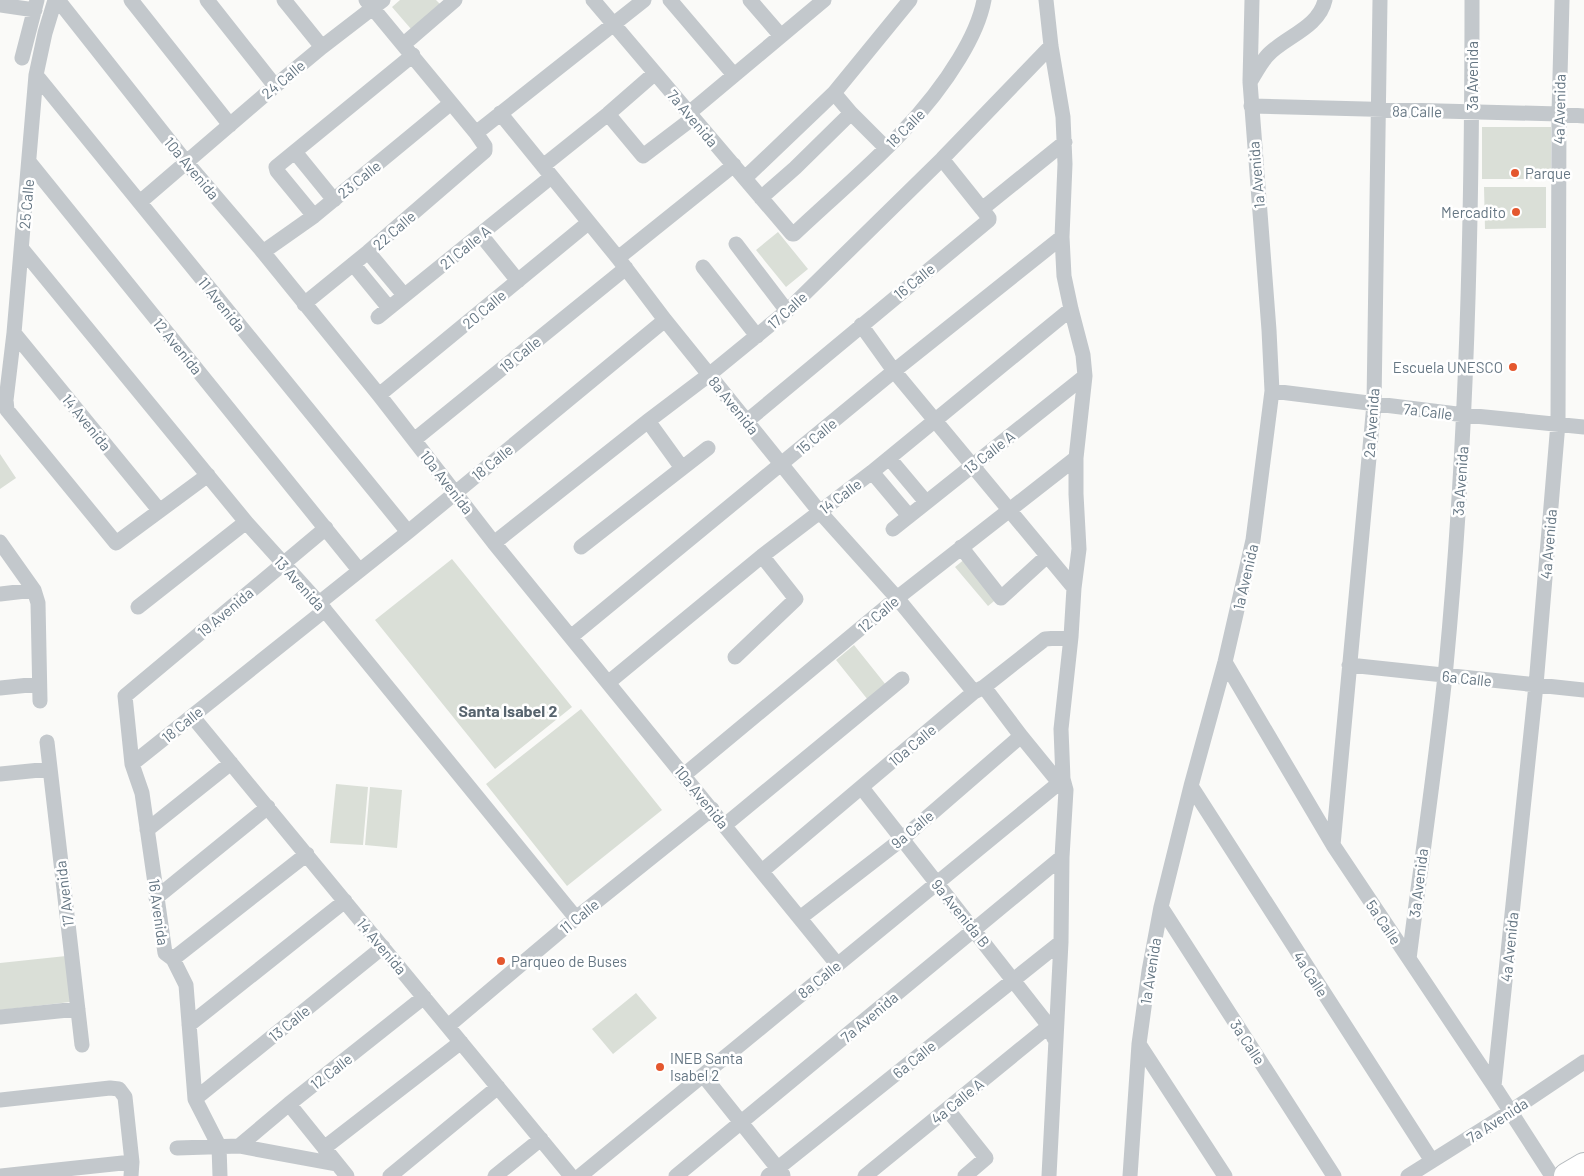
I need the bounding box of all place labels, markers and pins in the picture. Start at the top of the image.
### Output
place label: Parque [1525,164,1571,182]
marker: Parque [1509,167,1521,179]
place label: Mercadito [1441,203,1506,221]
marker: Mercadito [1510,206,1522,218]
place label: Escuela UNESCO [1393,358,1503,376]
marker: Escuela UNESCO [1507,361,1519,373]
place label: Parqueo de Buses [511,952,627,970]
marker: Parqueo de Buses [495,955,507,967]
place label: INEB Santa Isabel 2 [670,1049,743,1084]
marker: INEB Santa Isabel 2 [654,1061,666,1073]

